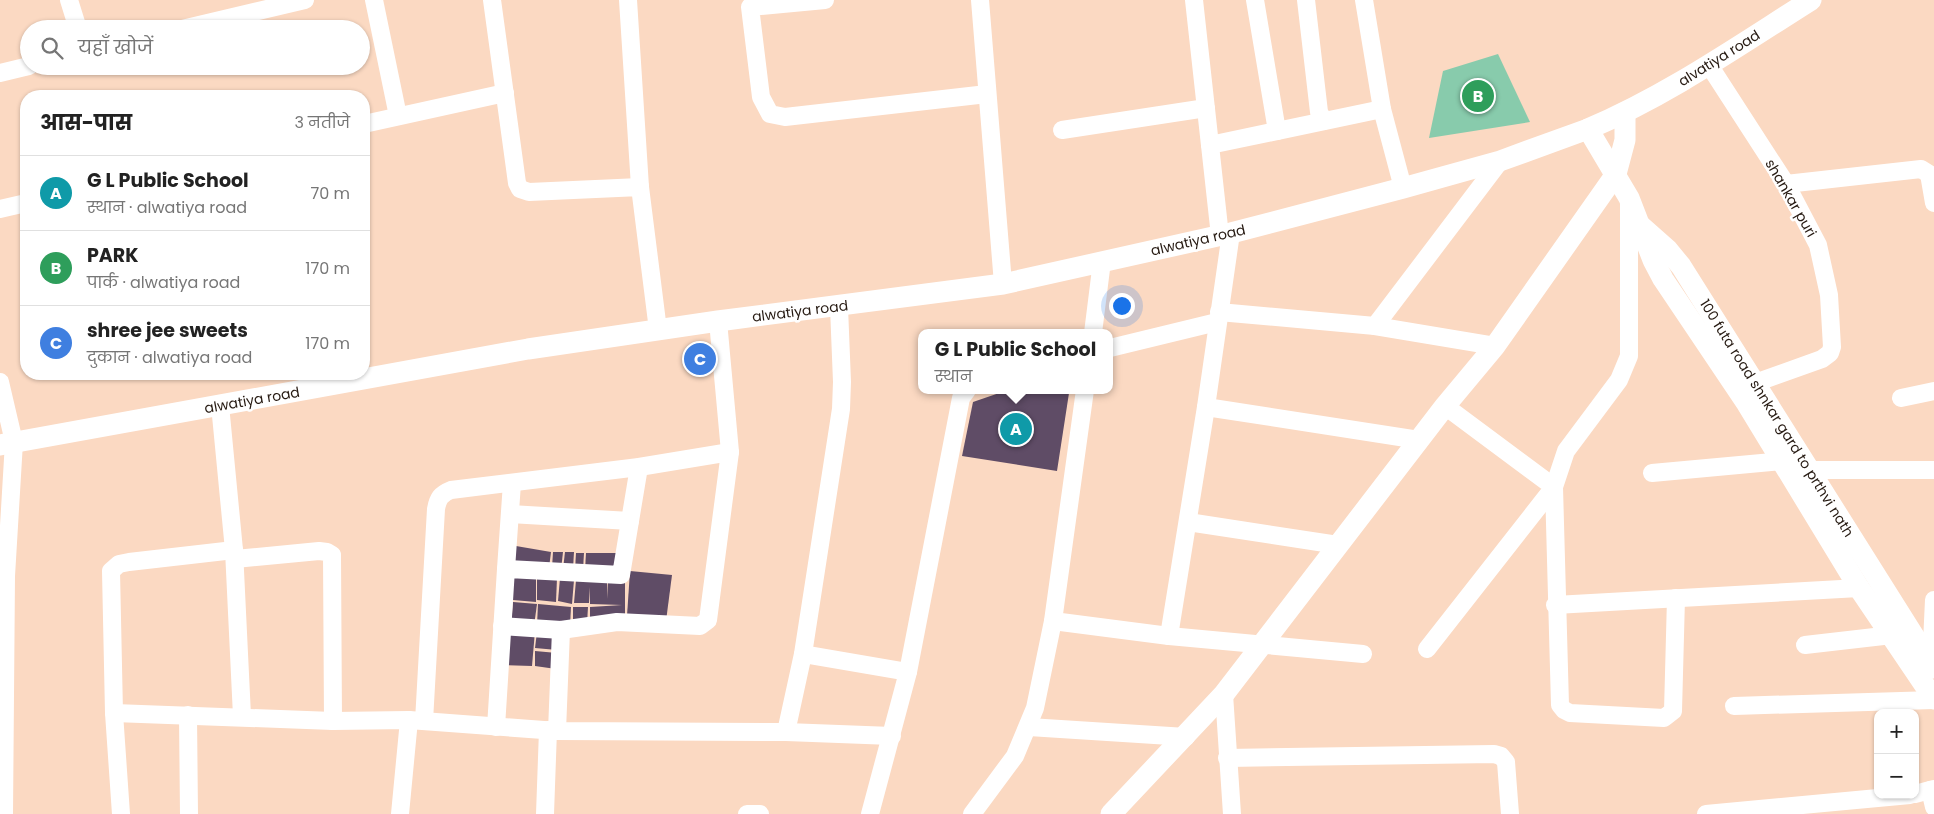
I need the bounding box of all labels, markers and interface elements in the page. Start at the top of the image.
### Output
search box [20,20,370,75]
street label: alvatiya road [1674,25,1764,91]
icon: search [38,34,66,62]
text: यहाँ खोजें [78,34,153,61]
pin: B [1462,77,1494,115]
text: आस-पास [40,108,132,137]
text: 3 नतीजे [294,111,350,134]
street label: shankar puri [1760,155,1822,241]
text: G L Public School [87,167,249,194]
text: A [50,182,62,205]
text: 70 m [310,182,350,205]
text: स्थान · alwatiya road [87,196,247,219]
street label: alwatiya road [1149,219,1247,261]
text: PARK [87,242,139,269]
text: B [51,257,61,280]
text: 170 m [305,257,350,280]
text: पार्क · alwatiya road [87,271,240,294]
your location [1109,293,1135,319]
street label: alwatiya road [751,295,849,327]
street label: 100 futa road shnkar gard to prthvi nath [1695,295,1859,541]
text: shree jee sweets [87,317,248,344]
popup [918,329,1113,394]
text: C [50,332,62,355]
text: 170 m [305,332,350,355]
text: G L Public School [935,336,1096,363]
pin: C [684,340,716,378]
text: दुकान · alwatiya road [87,346,252,369]
text: स्थान [935,365,972,388]
street label: alwatiya road [203,382,301,418]
pin: A [1000,410,1032,448]
map controls [1874,709,1919,799]
button: + [1874,709,1919,754]
button: − [1874,754,1919,799]

